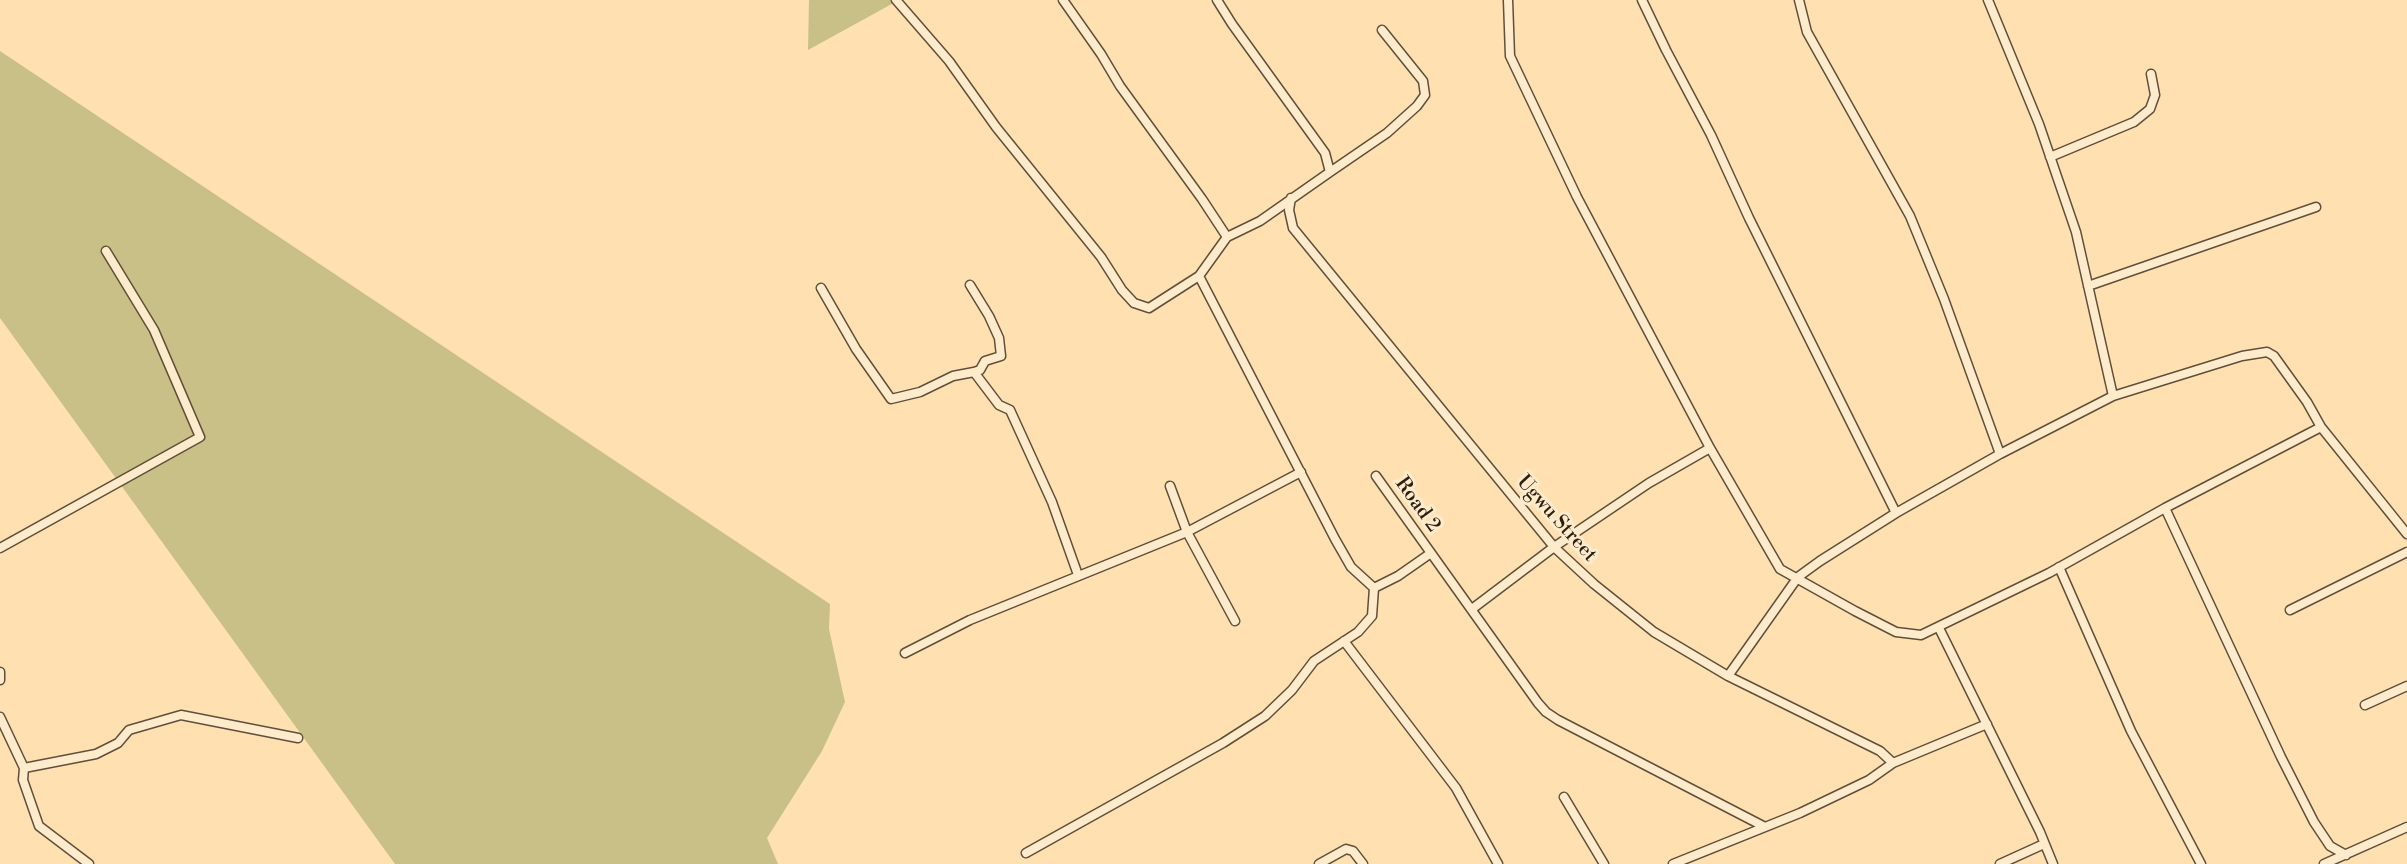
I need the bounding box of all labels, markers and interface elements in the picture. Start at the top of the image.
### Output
street label: Ugwu Street [1511,471,1601,567]
street label: Road 2 [1389,473,1445,537]

